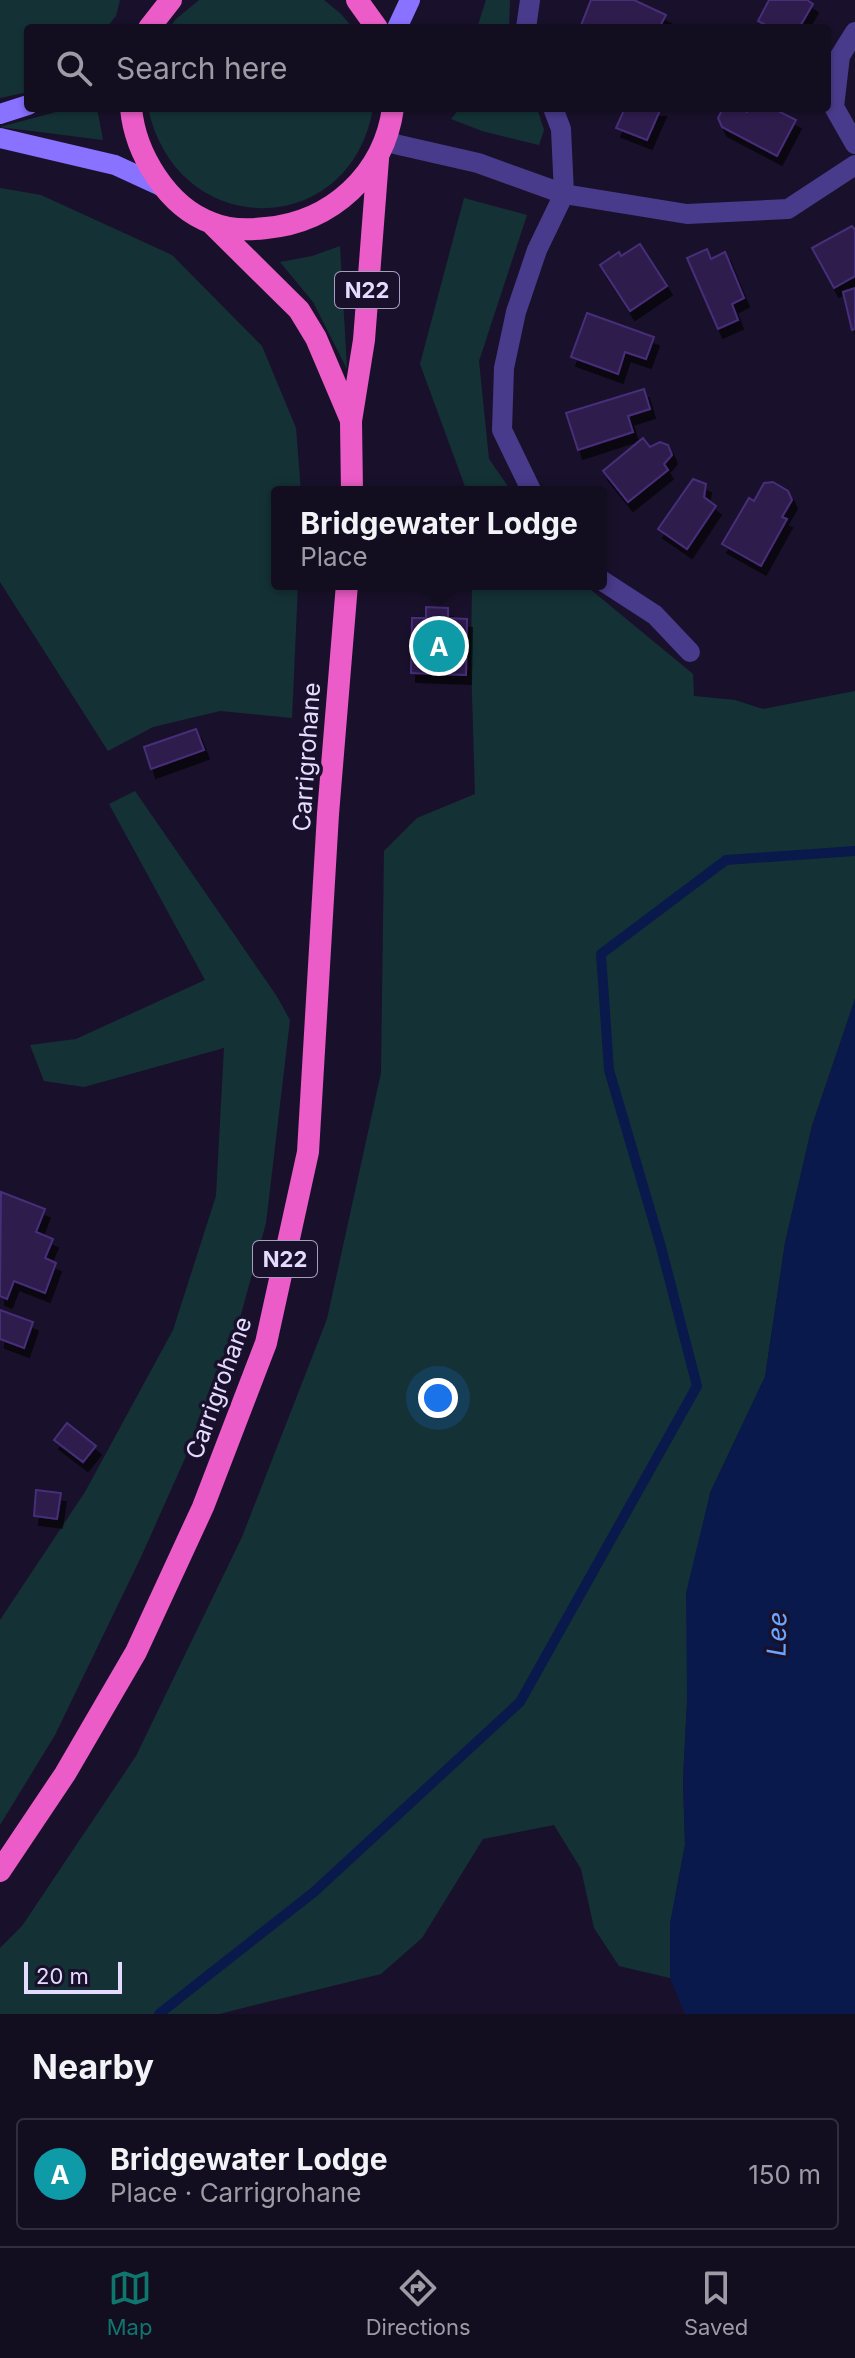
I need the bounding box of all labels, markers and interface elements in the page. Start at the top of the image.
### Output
search box [24,24,831,112]
icon: search [52,46,96,90]
text: Search here [116,50,288,86]
road number: N22 [335,272,399,308]
popup [271,486,607,590]
text: Bridgewater Lodge [300,505,578,541]
text: Place [300,541,368,572]
pin: A [413,616,465,676]
street label: Carrigrohane [287,682,326,832]
road number: N22 [253,1241,317,1277]
street label: Carrigrohane [179,1313,258,1463]
your location [418,1378,458,1418]
water label: Lee [761,1611,792,1657]
scale bar [24,1958,122,1994]
text: 20 m [36,1963,89,1989]
text: Nearby [32,2046,154,2087]
text: Bridgewater Lodge [110,2141,388,2177]
text: A [50,2159,70,2190]
text: 150 m [748,2159,821,2190]
text: Place · Carrigrohane [110,2177,361,2208]
tab: Map [107,2266,152,2340]
tab: Directions [366,2266,471,2340]
tab: Saved [684,2266,748,2340]

